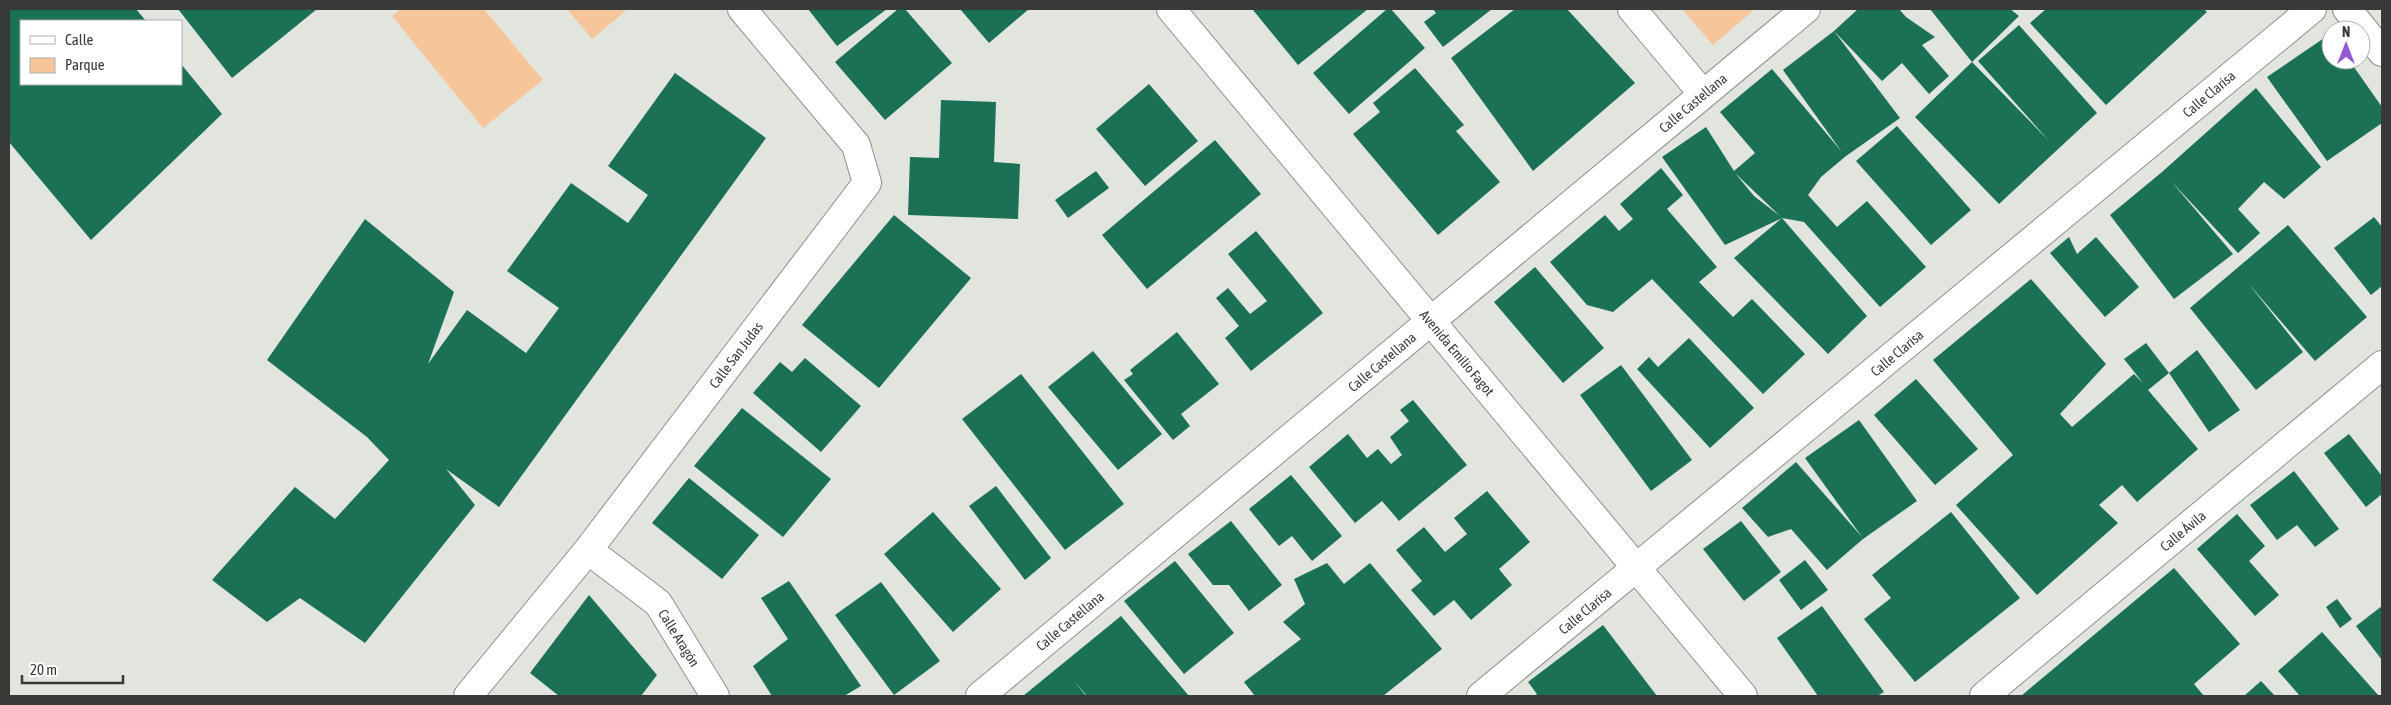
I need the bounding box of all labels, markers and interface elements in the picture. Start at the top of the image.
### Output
legend [20,20,182,85]
north arrow [2321,20,2371,70]
text: N [2342,24,2350,40]
text: Calle [65,31,94,48]
text: Parque [65,56,105,73]
street label: Calle Clarisa [2179,67,2239,121]
street label: Calle Castellana [1656,70,1730,136]
street label: Avenida Emilio Fagot [1417,307,1497,399]
street label: Calle San Judas [706,319,766,391]
street label: Calle Clarisa [1867,326,1927,380]
street label: Calle Castellana [1345,329,1419,395]
street label: Calle Ávila [2157,507,2209,555]
street label: Calle Clarisa [1555,584,1615,638]
street label: Calle Castellana [1033,588,1107,654]
street label: Calle Aragón [655,606,703,670]
scale bar [22,652,124,684]
text: 20 m [30,661,57,678]

